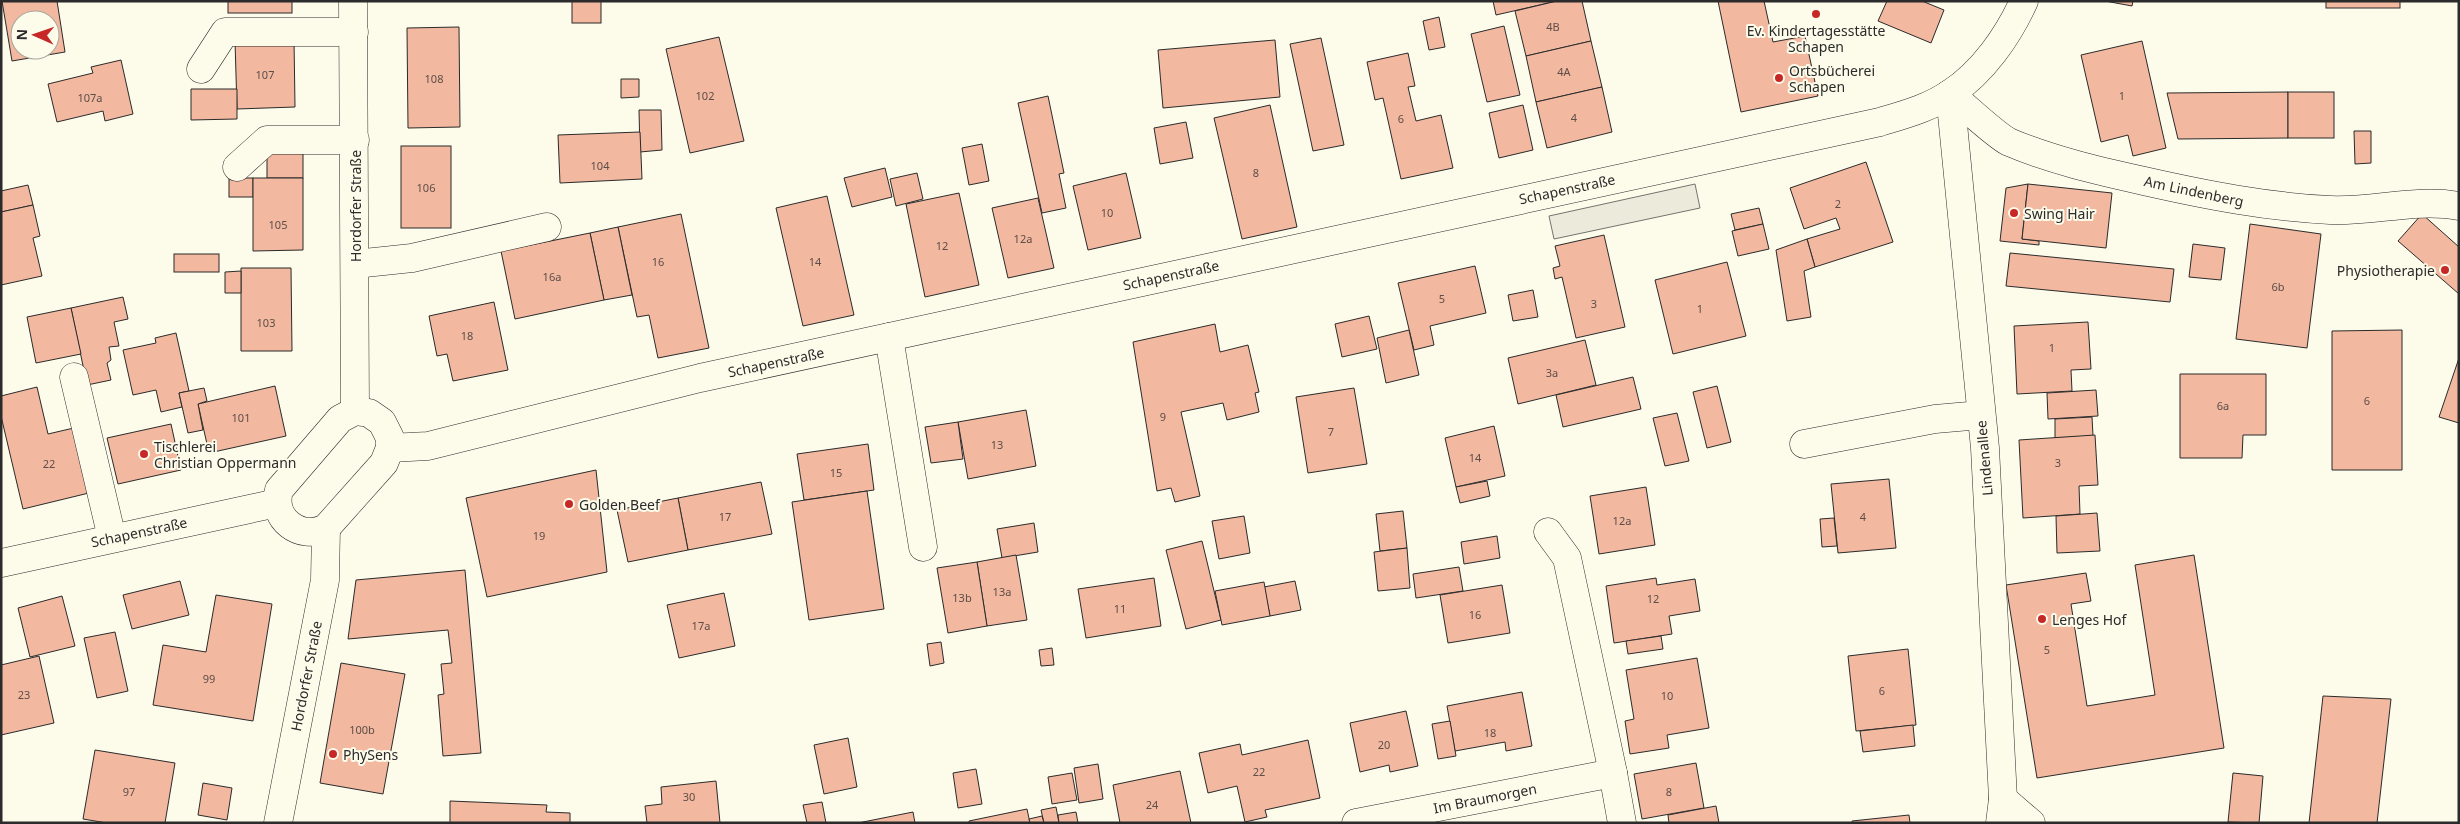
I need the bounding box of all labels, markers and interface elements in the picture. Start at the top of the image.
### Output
marker: Ev. Kindertagesstätte Schapen [1810,8,1822,20]
north arrow [10,10,60,60]
house number: 4B [1546,19,1560,34]
place label: Ev. Kindertagesstätte Schapen [1747,21,1885,56]
text: N [12,29,31,41]
place label: Ortsbücherei Schapen [1789,61,1875,96]
house number: 4A [1557,64,1572,79]
house number: 107 [256,67,274,82]
house number: 108 [425,71,443,86]
marker: Ortsbücherei Schapen [1773,72,1785,84]
house number: 102 [696,88,714,103]
house number: 1 [2119,88,2125,103]
house number: 107a [77,90,103,105]
house number: 4 [1571,110,1578,125]
house number: 6 [1398,111,1404,126]
street label: Hordorfer Straße [346,150,365,262]
house number: 104 [591,158,610,173]
house number: 8 [1253,165,1259,180]
street label: Schapenstraße [1517,170,1617,208]
street label: Am Lindenberg [2143,171,2245,211]
house number: 106 [417,180,435,195]
house number: 2 [1835,196,1841,211]
place label: Swing Hair [2024,204,2095,223]
house number: 10 [1101,205,1113,220]
marker: Swing Hair [2008,207,2020,219]
house number: 105 [269,217,287,232]
house number: 12a [1014,231,1032,246]
house number: 12 [936,238,948,253]
house number: 16 [652,254,664,269]
house number: 14 [809,254,822,269]
street label: Schapenstraße [1121,256,1221,294]
place label: Physiotherapie [2337,261,2435,280]
marker: Physiotherapie [2439,264,2451,276]
house number: 16a [543,269,561,284]
house number: 6b [2271,279,2285,294]
house number: 5 [1439,291,1445,306]
house number: 3 [1591,296,1597,311]
house number: 1 [1697,301,1703,316]
house number: 103 [257,315,275,330]
house number: 18 [461,328,473,343]
house number: 1 [2049,340,2055,355]
street label: Schapenstraße [726,343,826,381]
house number: 3a [1546,365,1558,380]
house number: 6 [2364,393,2370,408]
house number: 6a [2217,398,2229,413]
house number: 9 [1160,409,1166,424]
house number: 101 [232,410,250,425]
street label: Lindenallee [1971,419,1997,497]
house number: 7 [1328,424,1334,439]
place label: Tischlerei Christian Oppermann [154,437,297,472]
house number: 13 [991,437,1003,452]
marker: Tischlerei Christian Oppermann [138,448,150,460]
house number: 14 [1469,450,1482,465]
house number: 3 [2055,455,2061,470]
house number: 22 [43,456,55,471]
house number: 15 [830,465,842,480]
place label: Golden Beef [579,495,661,514]
marker: Golden Beef [563,498,575,510]
house number: 17 [719,509,731,524]
house number: 4 [1860,509,1867,524]
street label: Schapenstraße [89,513,189,551]
house number: 12a [1613,513,1631,528]
house number: 19 [533,528,545,543]
house number: 13a [993,584,1011,599]
house number: 13b [952,590,972,605]
house number: 12 [1647,591,1659,606]
house number: 11 [1114,601,1126,616]
house number: 16 [1469,607,1481,622]
place label: Lenges Hof [2052,610,2128,629]
marker: Lenges Hof [2036,613,2048,625]
house number: 17a [692,618,710,633]
street label: Hordorfer Straße [286,619,326,733]
house number: 5 [2044,642,2050,657]
house number: 99 [203,671,215,686]
house number: 6 [1879,683,1885,698]
house number: 23 [18,687,30,702]
house number: 10 [1661,688,1673,703]
house number: 100b [349,722,375,737]
house number: 18 [1484,725,1496,740]
house number: 20 [1378,737,1390,752]
place label: PhySens [343,745,398,764]
marker: PhySens [327,748,339,760]
house number: 22 [1253,764,1265,779]
street label: Im Braumorgen [1432,779,1538,817]
house number: 97 [123,784,135,799]
house number: 8 [1666,784,1672,799]
house number: 30 [683,789,695,804]
house number: 24 [1146,797,1159,812]

